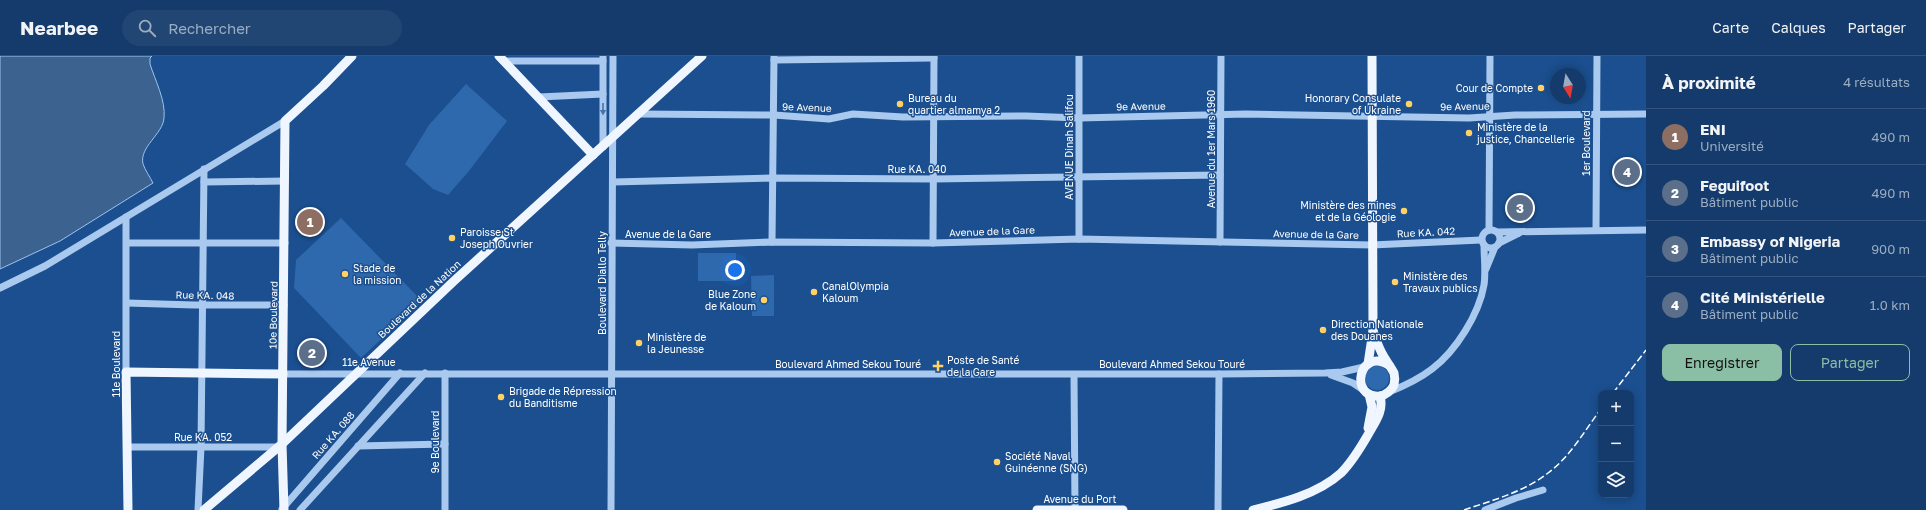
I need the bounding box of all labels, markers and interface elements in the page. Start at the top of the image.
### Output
search box [122,10,402,46]
text: Nearbee [20,16,98,39]
icon: search [136,17,158,39]
text: Rechercher [168,19,251,37]
text: Carte [1712,19,1749,36]
text: Calques [1771,19,1826,36]
text: Partager [1848,19,1906,36]
north arrow [1550,68,1586,104]
text: À proximité [1662,72,1756,93]
text: 4 résultats [1843,74,1910,90]
place label: Cour de Compte [1456,82,1533,94]
marker: Cour de Compte [1536,83,1546,93]
street label: Avenue du 1er Mars 1960 [1205,90,1217,208]
place label: Bureau du quartier almamya 2 [908,92,1000,116]
place label: Honorary Consulate of Ukraine [1305,92,1401,116]
street label: AVENUE Dinah Salifou [1063,94,1075,200]
marker: Bureau du quartier almamya 2 [895,99,905,109]
marker: Honorary Consulate of Ukraine [1404,99,1414,109]
street label: 9e Avenue [782,100,832,114]
street label: 9e Avenue [1116,100,1166,112]
street label: 9e Avenue [1440,100,1490,112]
one-way arrow [600,103,606,116]
street label: 1er Boulevard [1580,110,1592,176]
text: ENI [1700,120,1726,138]
place label: Ministère de la justice, Chancellerie [1476,121,1575,145]
marker: Ministère de la justice, Chancellerie [1464,128,1474,138]
text: 1 [1672,129,1678,145]
text: 490 m [1871,129,1910,145]
text: Université [1700,138,1764,154]
pin: 4 [1614,157,1640,187]
street label: Rue KA. 040 [888,163,946,175]
text: Feguifoot [1700,176,1769,194]
text: 2 [1671,185,1679,201]
text: 490 m [1871,185,1910,201]
pin: 3 [1507,193,1533,223]
text: Bâtiment public [1700,194,1799,210]
place label: Ministère des mines et de la Géologie [1300,199,1396,223]
marker: Ministère des mines et de la Géologie [1399,206,1409,216]
pin: 1 [297,207,323,237]
street label: Avenue de la Gare [949,223,1035,238]
street label: Rue KA. 042 [1396,224,1456,240]
place label: Paroisse St Joseph Ouvrier [460,226,533,250]
street label: Avenue de la Gare [1273,227,1359,241]
street label: Avenue de la Gare [625,228,711,240]
street label: Boulevard Diallo Telly [596,231,608,335]
text: Embassy of Nigeria [1700,232,1840,250]
marker: Paroisse St Joseph Ouvrier [447,233,457,243]
text: 3 [1671,241,1679,257]
text: 900 m [1871,241,1910,257]
text: Bâtiment public [1700,250,1799,266]
street label: Boulevard de la Nation [375,258,463,340]
your location [725,260,745,280]
place label: Stade de la mission [353,262,401,286]
marker: Stade de la mission [340,269,350,279]
place label: Ministère des Travaux publics [1403,270,1478,294]
marker: Ministère des Travaux publics [1390,277,1400,287]
place label: CanalOlympia Kaloum [822,280,889,304]
street label: 10e Boulevard [266,281,280,349]
marker: CanalOlympia Kaloum [809,287,819,297]
street label: Rue KA. 048 [176,288,234,302]
place label: Blue Zone de Kaloum [705,288,756,312]
text: Cité Ministérielle [1700,288,1825,306]
marker: Blue Zone de Kaloum [759,295,769,305]
text: 4 [1671,297,1679,313]
text: 1.0 km [1870,297,1910,313]
text: Bâtiment public [1700,306,1799,322]
place label: Direction Nationale des Douanes [1331,318,1424,342]
marker: Direction Nationale des Douanes [1318,325,1328,335]
street label: 11e Boulevard [110,331,122,397]
place label: Ministère de la Jeunesse [647,331,706,355]
pin: 2 [299,338,325,368]
marker: Ministère de la Jeunesse [634,338,644,348]
button: Enregistrer [1662,344,1782,381]
button: Partager [1790,344,1910,381]
place label: Poste de Santé de la Gare [947,354,1020,378]
street label: 11e Avenue [342,356,396,368]
street label: Boulevard Ahmed Sekou Touré [775,358,921,370]
street label: Boulevard Ahmed Sekou Touré [1099,358,1245,370]
marker: Poste de Santé de la Gare [932,360,944,372]
place label: Brigade de Répression du Banditisme [509,385,617,409]
map controls [1598,390,1634,498]
button: + [1598,390,1634,426]
marker: Brigade de Répression du Banditisme [496,392,506,402]
street label: Rue KA. 088 [309,409,357,461]
street label: 9e Boulevard [429,411,441,473]
button: − [1598,426,1634,462]
street label: Rue KA. 052 [174,431,232,443]
place label: Société Naval Guinéenne (SNG) [1005,450,1088,474]
marker: Société Naval Guinéenne (SNG) [992,457,1002,467]
button: layers [1598,462,1634,498]
street label: Avenue du Port [1043,493,1117,505]

